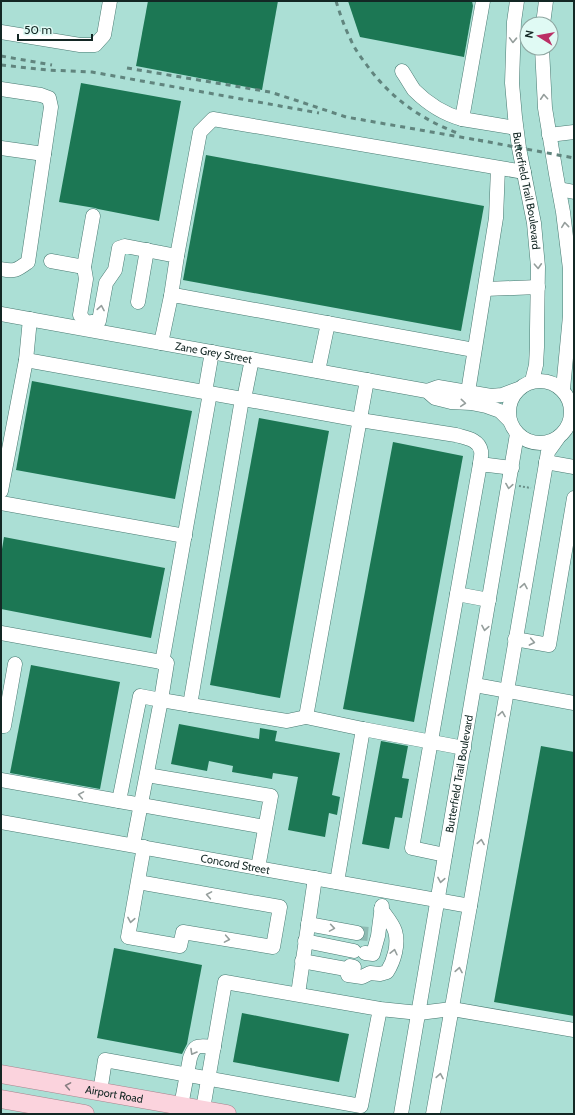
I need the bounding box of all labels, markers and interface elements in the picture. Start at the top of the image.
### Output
scale bar [18,16,92,42]
north arrow [519,16,559,56]
text: 50 m [24,22,52,37]
text: N [522,29,537,39]
one-way arrow [509,37,518,43]
one-way arrow [540,94,549,100]
street label: Butterfield Trail Boulevard [510,131,543,250]
one-way arrow [560,222,569,228]
one-way arrow [533,263,542,269]
one-way arrow [97,305,105,311]
street label: Zane Grey Street [174,339,254,366]
one-way arrow [460,398,466,407]
one-way arrow [505,483,513,489]
one-way arrow [520,583,528,589]
one-way arrow [481,625,489,631]
one-way arrow [529,637,535,646]
one-way arrow [497,711,506,717]
street label: Butterfield Trail Boulevard [442,714,476,834]
one-way arrow [78,791,84,799]
one-way arrow [476,839,485,845]
street label: Concord Street [200,851,271,877]
one-way arrow [437,877,445,883]
one-way arrow [206,891,212,899]
one-way arrow [127,917,136,923]
one-way arrow [329,924,336,932]
one-way arrow [224,934,230,943]
one-way arrow [390,949,398,955]
one-way arrow [454,967,462,974]
one-way arrow [191,1048,198,1055]
one-way arrow [435,1073,443,1079]
one-way arrow [65,1082,71,1091]
street label: Airport Road [84,1082,144,1106]

